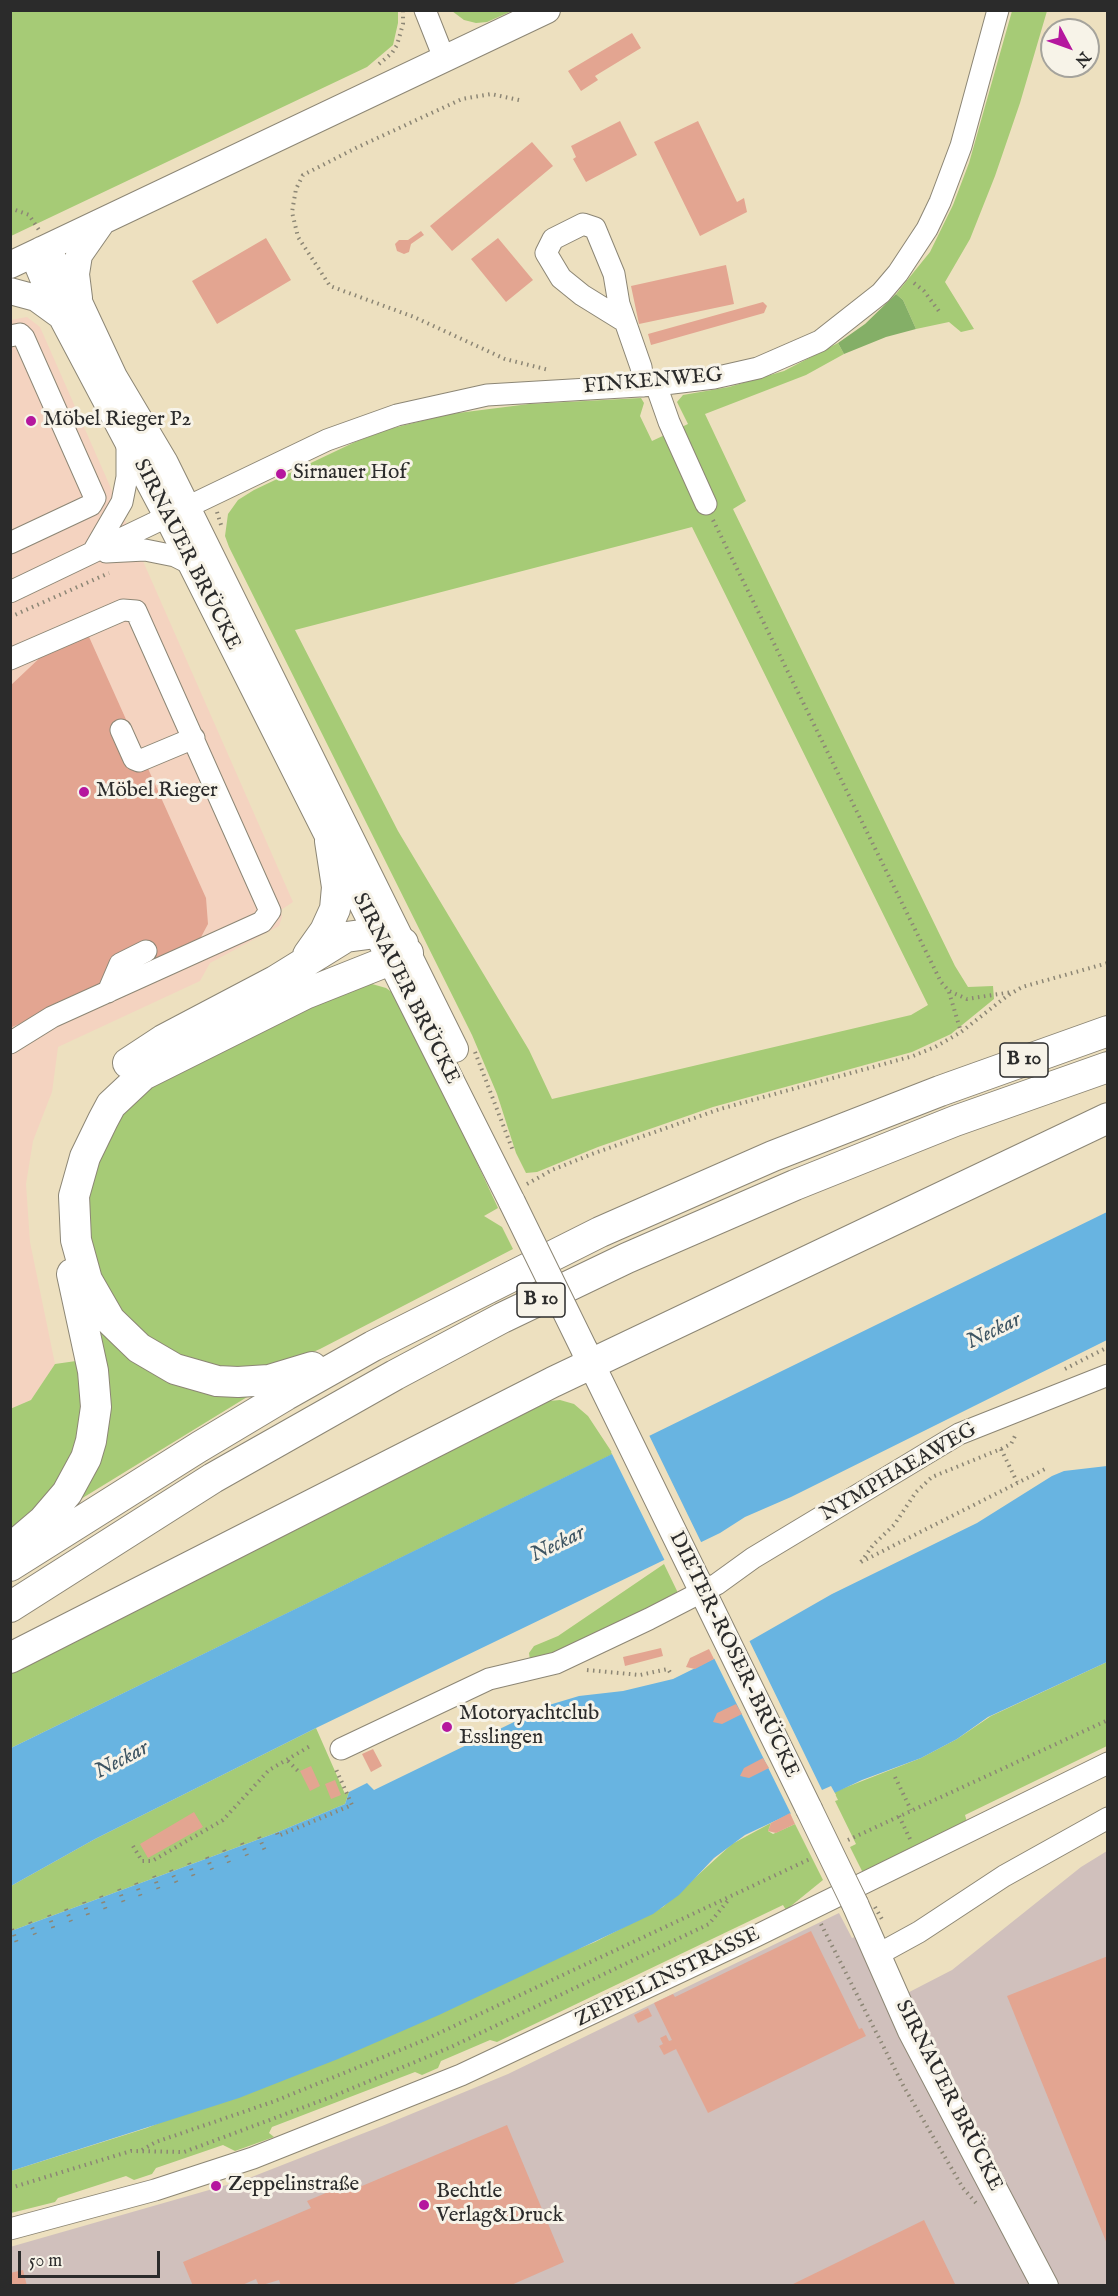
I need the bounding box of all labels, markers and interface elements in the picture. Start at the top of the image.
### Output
north arrow [1040,18,1100,78]
text: N [1070,47,1094,70]
street label: FINKENWEG [582,363,724,401]
place label: Möbel Rieger P2 [43,408,191,434]
marker: Möbel Rieger P2 [24,414,38,428]
street label: SIRNAUER BRÜCKE [127,455,245,655]
place label: Sirnauer Hof [293,461,407,487]
marker: Sirnauer Hof [274,467,288,481]
place label: Möbel Rieger [96,779,218,805]
marker: Möbel Rieger [77,785,91,799]
street label: SIRNAUER BRÜCKE [346,889,464,1089]
road number: B 10 [1000,1043,1048,1077]
road number: B 10 [517,1283,565,1317]
water label: Neckar [962,1307,1026,1357]
street label: NYMPHAEAWEG [816,1418,982,1528]
water label: Neckar [526,1520,590,1570]
street label: DIETER-ROSER-BRÜCKE [662,1528,804,1782]
place label: Motoryachtclub Esslingen [459,1702,599,1752]
marker: Motoryachtclub Esslingen [440,1720,454,1734]
water label: Neckar [90,1736,154,1786]
street label: ZEPPELINSTRASSE [572,1922,764,2034]
street label: SIRNAUER BRÜCKE [889,1996,1007,2196]
place label: Zeppelinstraße [228,2173,359,2199]
marker: Zeppelinstraße [209,2179,223,2193]
place label: Bechtle Verlag&Druck [436,2180,564,2230]
marker: Bechtle Verlag&Druck [417,2198,431,2212]
scale bar [21,2239,164,2277]
text: 50 m [29,2250,62,2273]

